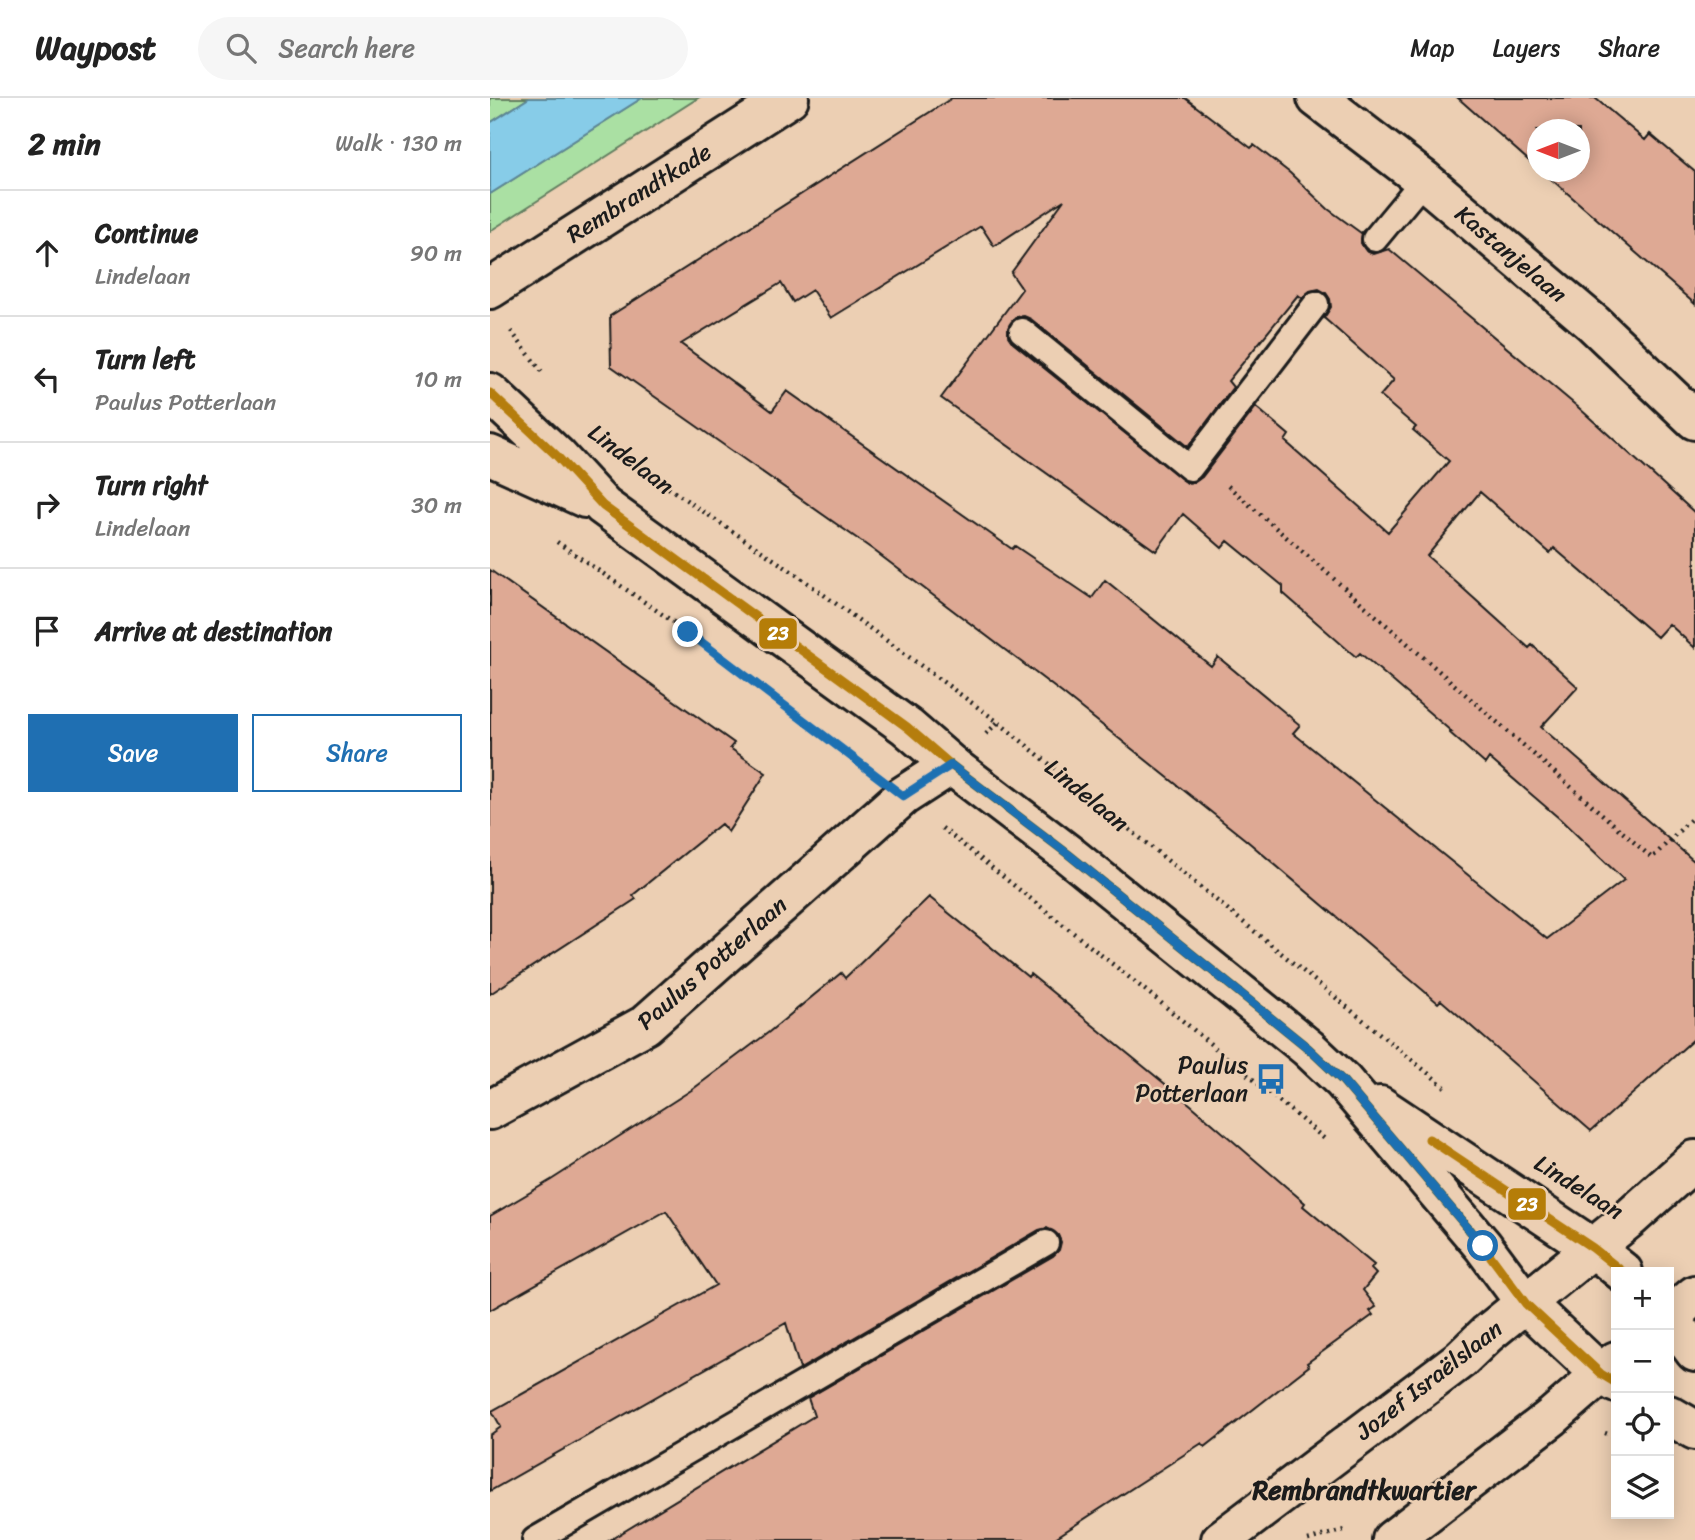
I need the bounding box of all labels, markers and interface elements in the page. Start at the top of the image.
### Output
search box [198,17,688,80]
text: Waypost [35,19,156,77]
text: Search here [278,25,415,71]
text: Map [1410,27,1455,69]
text: Layers [1493,27,1560,69]
text: Share [1598,27,1660,69]
icon: search [222,29,260,67]
text: 2 min [28,117,101,171]
north arrow [1527,119,1590,182]
text: Walk · 130 m [335,123,462,164]
street label: Rembrandtkade [558,131,720,255]
street label: Kastanjelaan [1445,194,1577,314]
text: Continue [95,210,198,256]
text: 90 m [410,233,462,274]
icon: ahead [28,234,66,272]
text: Lindelaan [95,256,190,297]
text: Turn left [95,336,195,382]
text: 10 m [414,359,462,400]
icon: left [28,360,66,398]
text: Paulus Potterlaan [95,382,276,423]
street label: Lindelaan [579,412,683,506]
text: Turn right [95,462,208,508]
text: 30 m [411,485,462,526]
icon: right [28,486,66,524]
text: Lindelaan [95,508,190,549]
text: Arrive at destination [95,608,332,654]
icon: arrive [28,612,66,650]
route end [672,616,703,647]
line badge: 23 [758,617,798,650]
text: 23 [766,617,789,650]
button: Save [28,714,238,792]
button: Share [252,714,462,792]
street label: Lindelaan [1035,747,1139,843]
street label: Paulus Potterlaan [627,885,797,1041]
place label: Paulus Potterlaan [1135,1044,1248,1114]
bus stop icon: Paulus Potterlaan [1254,1062,1288,1096]
street label: Lindelaan [1526,1143,1632,1231]
line badge: 23 [1507,1187,1547,1221]
text: 23 [1515,1188,1538,1221]
route start [1467,1230,1498,1261]
map controls [1611,1267,1674,1519]
button: + [1611,1267,1674,1330]
street label: Jozef Israëlslaan [1345,1309,1512,1452]
button: − [1611,1330,1674,1393]
button: locate [1611,1393,1674,1456]
button: layers [1611,1456,1674,1519]
district label: Rembrandtkwartier [1252,1467,1478,1513]

